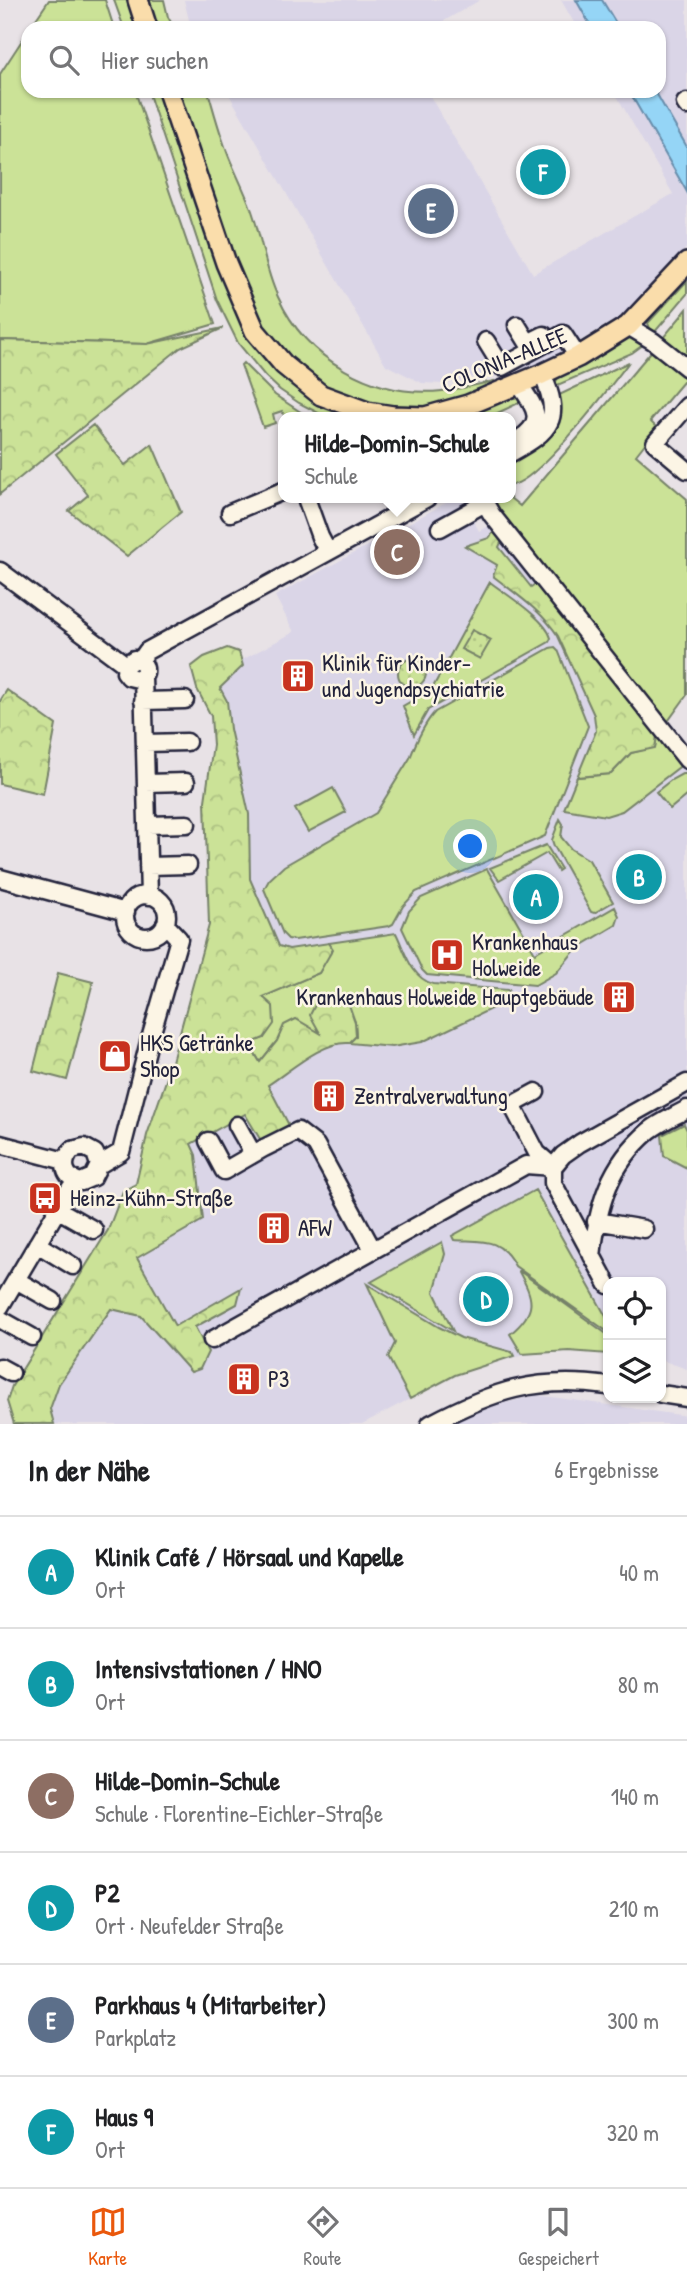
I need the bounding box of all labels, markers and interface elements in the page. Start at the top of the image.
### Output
search box [21,21,666,98]
icon: search [45,41,83,79]
text: Hier suchen [101,42,209,77]
pin: F [520,146,566,198]
pin: E [408,185,454,237]
street label: COLONIA-ALLEE [436,319,571,400]
popup [278,412,516,503]
text: Hilde-Domin-Schule [304,425,490,460]
text: Schule [304,460,358,491]
pin: C [374,526,420,578]
place label: Klinik für Kinder- und Jugendpsychiatrie [322,647,505,704]
building icon: Klinik für Kinder- und Jugendpsychiatrie [279,657,317,695]
your location [453,829,487,863]
pin: B [616,851,662,903]
pin: A [513,871,559,923]
place label: Krankenhaus Holweide [472,926,578,983]
hospital icon: Krankenhaus Holweide [428,936,466,974]
building icon: Krankenhaus Holweide Hauptgebäude [600,978,638,1016]
place label: Krankenhaus Holweide Hauptgebäude [296,981,594,1012]
place label: HKS Getränke Shop [140,1027,254,1084]
shop icon: HKS Getränke Shop [96,1037,134,1075]
building icon: Zentralverwaltung [310,1077,348,1115]
place label: Zentralverwaltung [354,1080,508,1111]
bus stop icon: Heinz-Kühn-Straße [26,1179,64,1217]
place label: Heinz-Kühn-Straße [70,1182,233,1213]
building icon: AFW [255,1209,293,1247]
place label: AFW [298,1212,332,1243]
pin: D [463,1273,509,1325]
map controls [603,1277,666,1403]
button: locate [603,1277,666,1340]
button: layers [603,1340,666,1403]
building icon: P3 [225,1360,263,1398]
place label: P3 [268,1363,289,1394]
text: In der Nähe [28,1450,150,1490]
text: 6 Ergebnisse [554,1454,659,1485]
text: Klinik Café / Hörsaal und Kapelle [95,1539,404,1574]
text: A [45,1557,57,1588]
text: 40 m [619,1557,659,1588]
text: Ort [95,1574,125,1605]
text: Intensivstationen / HNO [95,1651,322,1686]
text: B [45,1669,57,1700]
text: 80 m [618,1669,659,1700]
text: Ort [95,1686,125,1717]
text: Hilde-Domin-Schule [95,1763,280,1798]
text: C [45,1781,57,1812]
text: 140 m [611,1781,659,1812]
text: Schule · Florentine-Eichler-Straße [95,1798,383,1829]
text: P2 [95,1875,120,1910]
text: D [46,1893,56,1924]
text: 210 m [609,1893,659,1924]
text: Ort · Neufelder Straße [95,1910,284,1941]
text: Parkhaus 4 (Mitarbeiter) [95,1987,327,2022]
text: E [46,2005,56,2036]
text: 300 m [607,2005,659,2036]
text: Parkplatz [95,2022,176,2053]
text: Haus 9 [95,2099,153,2134]
text: F [47,2117,55,2148]
text: 320 m [607,2117,659,2148]
text: Ort [95,2134,125,2165]
tab: Karte [88,2203,127,2271]
tab: Route [304,2203,342,2271]
tab: Gespeichert [518,2203,599,2271]

